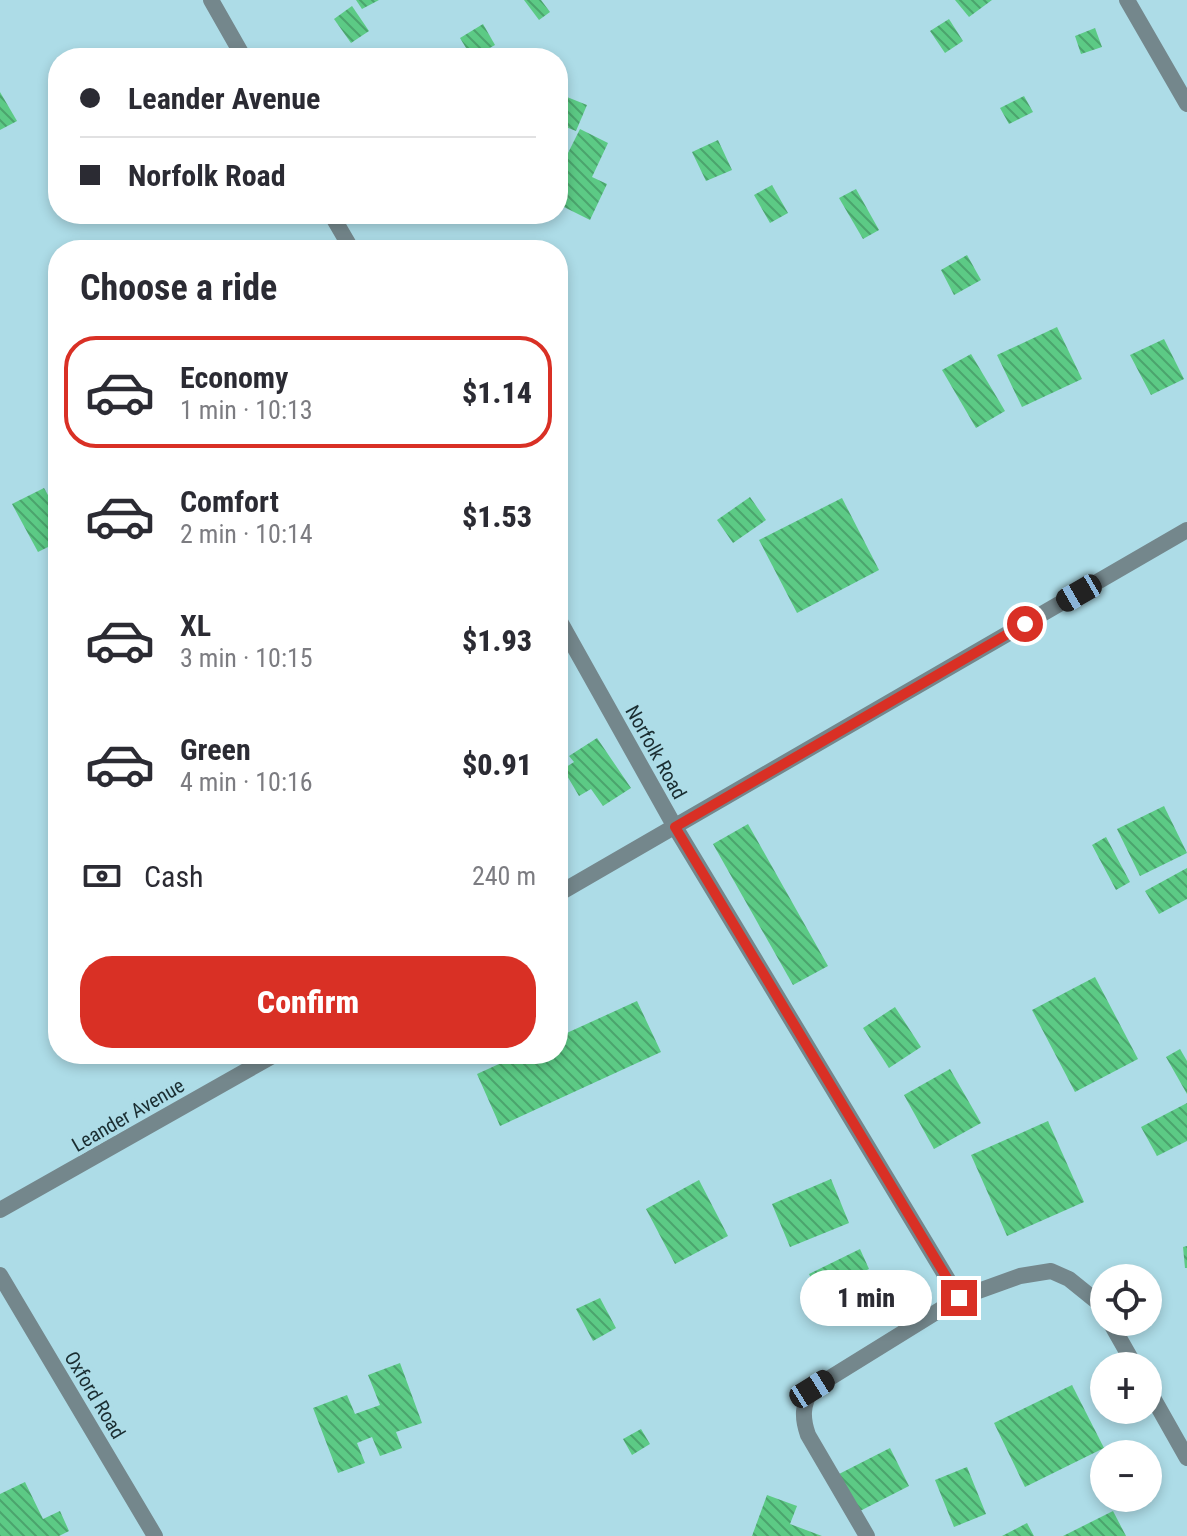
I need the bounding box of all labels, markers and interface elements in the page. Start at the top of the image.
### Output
text: Leander Avenue [128,81,320,116]
text: Norfolk Road [128,158,286,193]
text: Choose a ride [80,267,277,309]
icon: car [84,356,156,428]
text: Economy [180,360,288,395]
text: $1.14 [462,375,532,410]
text: 1 min · 10:13 [180,395,313,425]
icon: car [84,480,156,552]
text: Comfort [180,484,279,519]
text: $1.53 [462,499,532,534]
text: 2 min · 10:14 [180,519,313,549]
car [1052,571,1106,615]
icon: car [84,604,156,676]
route start [1007,606,1043,642]
text: XL [180,608,211,643]
text: $1.93 [462,623,532,658]
text: 3 min · 10:15 [180,643,313,673]
street label: Norfolk Road [620,701,692,803]
icon: car [84,728,156,800]
text: Green [180,732,251,767]
text: $0.91 [462,747,532,782]
text: 4 min · 10:16 [180,767,313,797]
icon: cash [80,854,124,898]
text: Cash [144,859,204,894]
text: 240 m [472,861,536,891]
button: Confirm [80,956,536,1048]
street label: Leander Avenue [68,1073,188,1157]
map controls [1090,1264,1162,1512]
button: locate [1090,1264,1162,1336]
callout: 1 min [799,1270,931,1326]
route end [941,1280,977,1316]
text: 1 min [837,1283,895,1313]
street label: Oxford Road [60,1347,130,1443]
button: + [1090,1352,1162,1424]
car [785,1366,839,1412]
button: − [1090,1440,1162,1512]

